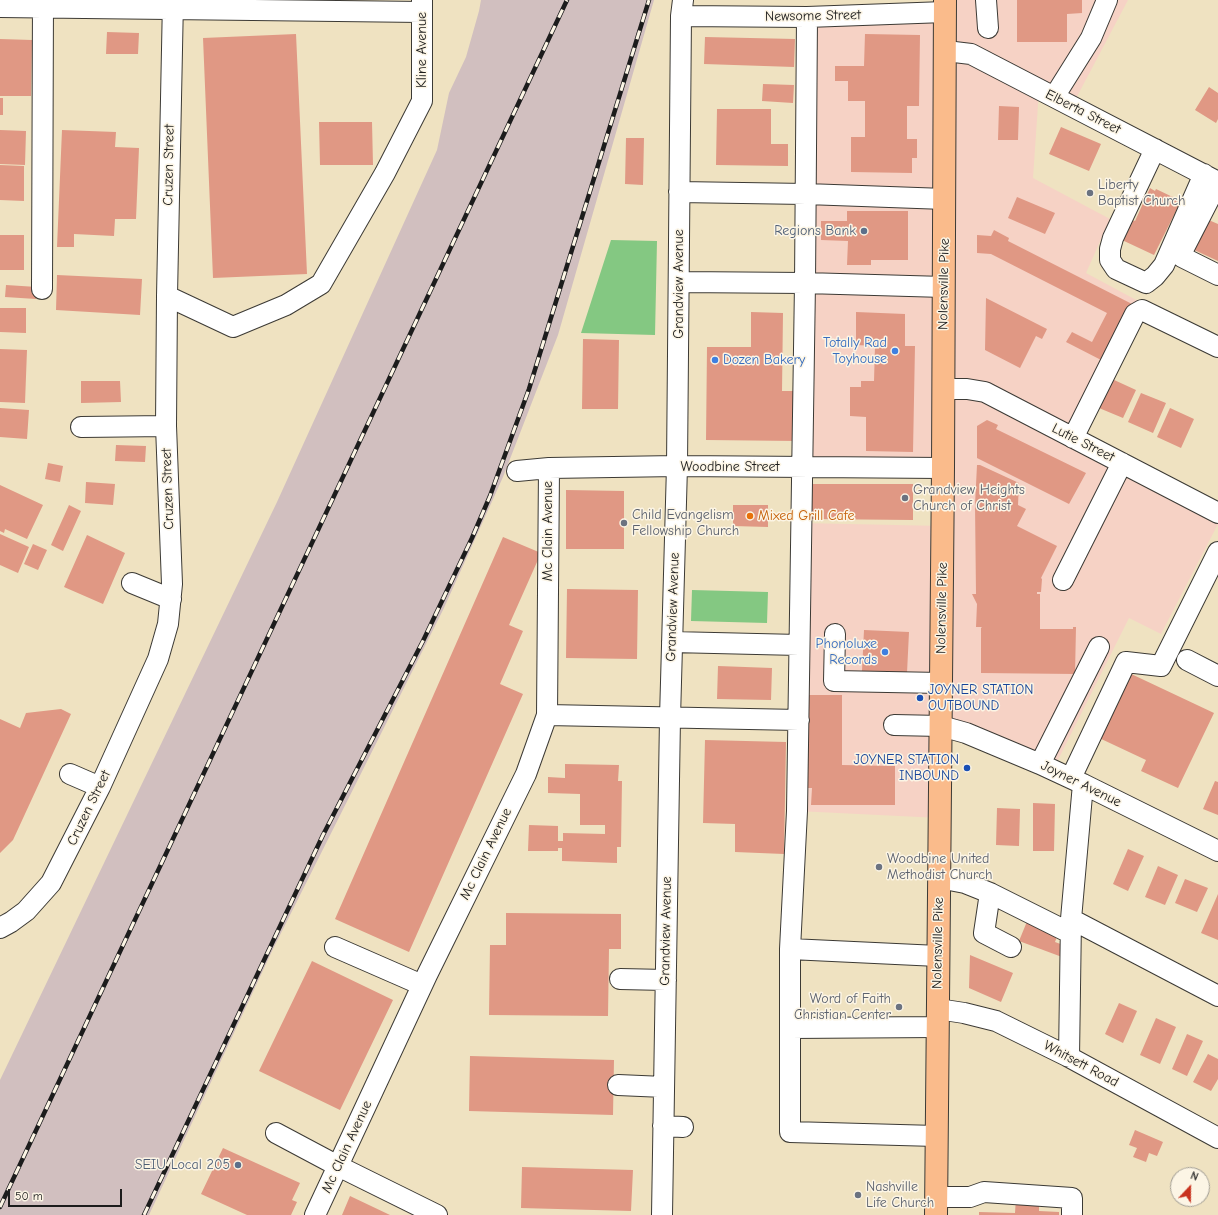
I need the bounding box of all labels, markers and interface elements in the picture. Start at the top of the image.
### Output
street label: Newsome Street [765,7,861,25]
street label: Kline Avenue [414,12,430,88]
street label: Elberta Street [1043,86,1123,138]
street label: Cruzen Street [160,124,178,206]
place label: Liberty Baptist Church [1098,177,1186,210]
marker: Liberty Baptist Church [1085,188,1095,198]
place label: Regions Bank [774,223,856,239]
marker: Regions Bank [859,226,869,236]
street label: Grandview Avenue [671,229,687,339]
street label: Nolensville Pike [935,238,953,330]
place label: Totally Rad Toyhouse [823,335,887,368]
marker: Totally Rad Toyhouse [890,346,900,356]
place label: Dozen Bakery [723,352,805,368]
marker: Dozen Bakery [710,355,720,365]
street label: Lutie Street [1049,420,1117,466]
street label: Cruzen Street [158,448,178,530]
street label: Woodbine Street [681,459,779,475]
street label: Mc Clain Avenue [540,481,556,581]
place label: Grandview Heights Church of Christ [913,482,1025,514]
marker: Grandview Heights Church of Christ [900,493,910,503]
place label: Child Evangelism Fellowship Church [632,507,739,540]
place label: Mixed Grill Cafe [758,508,854,524]
marker: Mixed Grill Cafe [745,511,755,521]
marker: Child Evangelism Fellowship Church [619,518,629,528]
street label: Grandview Avenue [663,552,683,662]
street label: Nolensville Pike [933,562,951,654]
place label: Phonoluxe Records [816,636,877,668]
marker: Phonoluxe Records [880,647,890,657]
place label: JOYNER STATION OUTBOUND [928,682,1033,714]
marker: JOYNER STATION OUTBOUND [915,693,925,703]
place label: JOYNER STATION INBOUND [854,752,959,784]
street label: Joyner Avenue [1038,757,1124,811]
marker: JOYNER STATION INBOUND [962,763,972,773]
street label: Cruzen Street [64,768,114,848]
street label: Mc Clain Avenue [456,805,516,903]
place label: Woodbine United Methodist Church [887,851,992,884]
marker: Woodbine United Methodist Church [874,862,884,872]
street label: Grandview Avenue [657,876,675,986]
street label: Nolensville Pike [929,897,947,989]
place label: Word of Faith Christian Center [794,991,891,1024]
marker: Word of Faith Christian Center [894,1002,904,1012]
street label: Whitsett Road [1041,1037,1121,1091]
street label: Mc Clain Avenue [318,1098,376,1196]
place label: SEIU Local 205 [135,1157,230,1173]
marker: SEIU Local 205 [233,1160,243,1170]
north arrow [1170,1167,1210,1207]
text: N [1189,1169,1200,1184]
place label: Nashville Life Church [866,1179,934,1212]
scale bar [10,1181,124,1207]
text: 50 m [15,1189,43,1203]
marker: Nashville Life Church [853,1190,863,1200]

